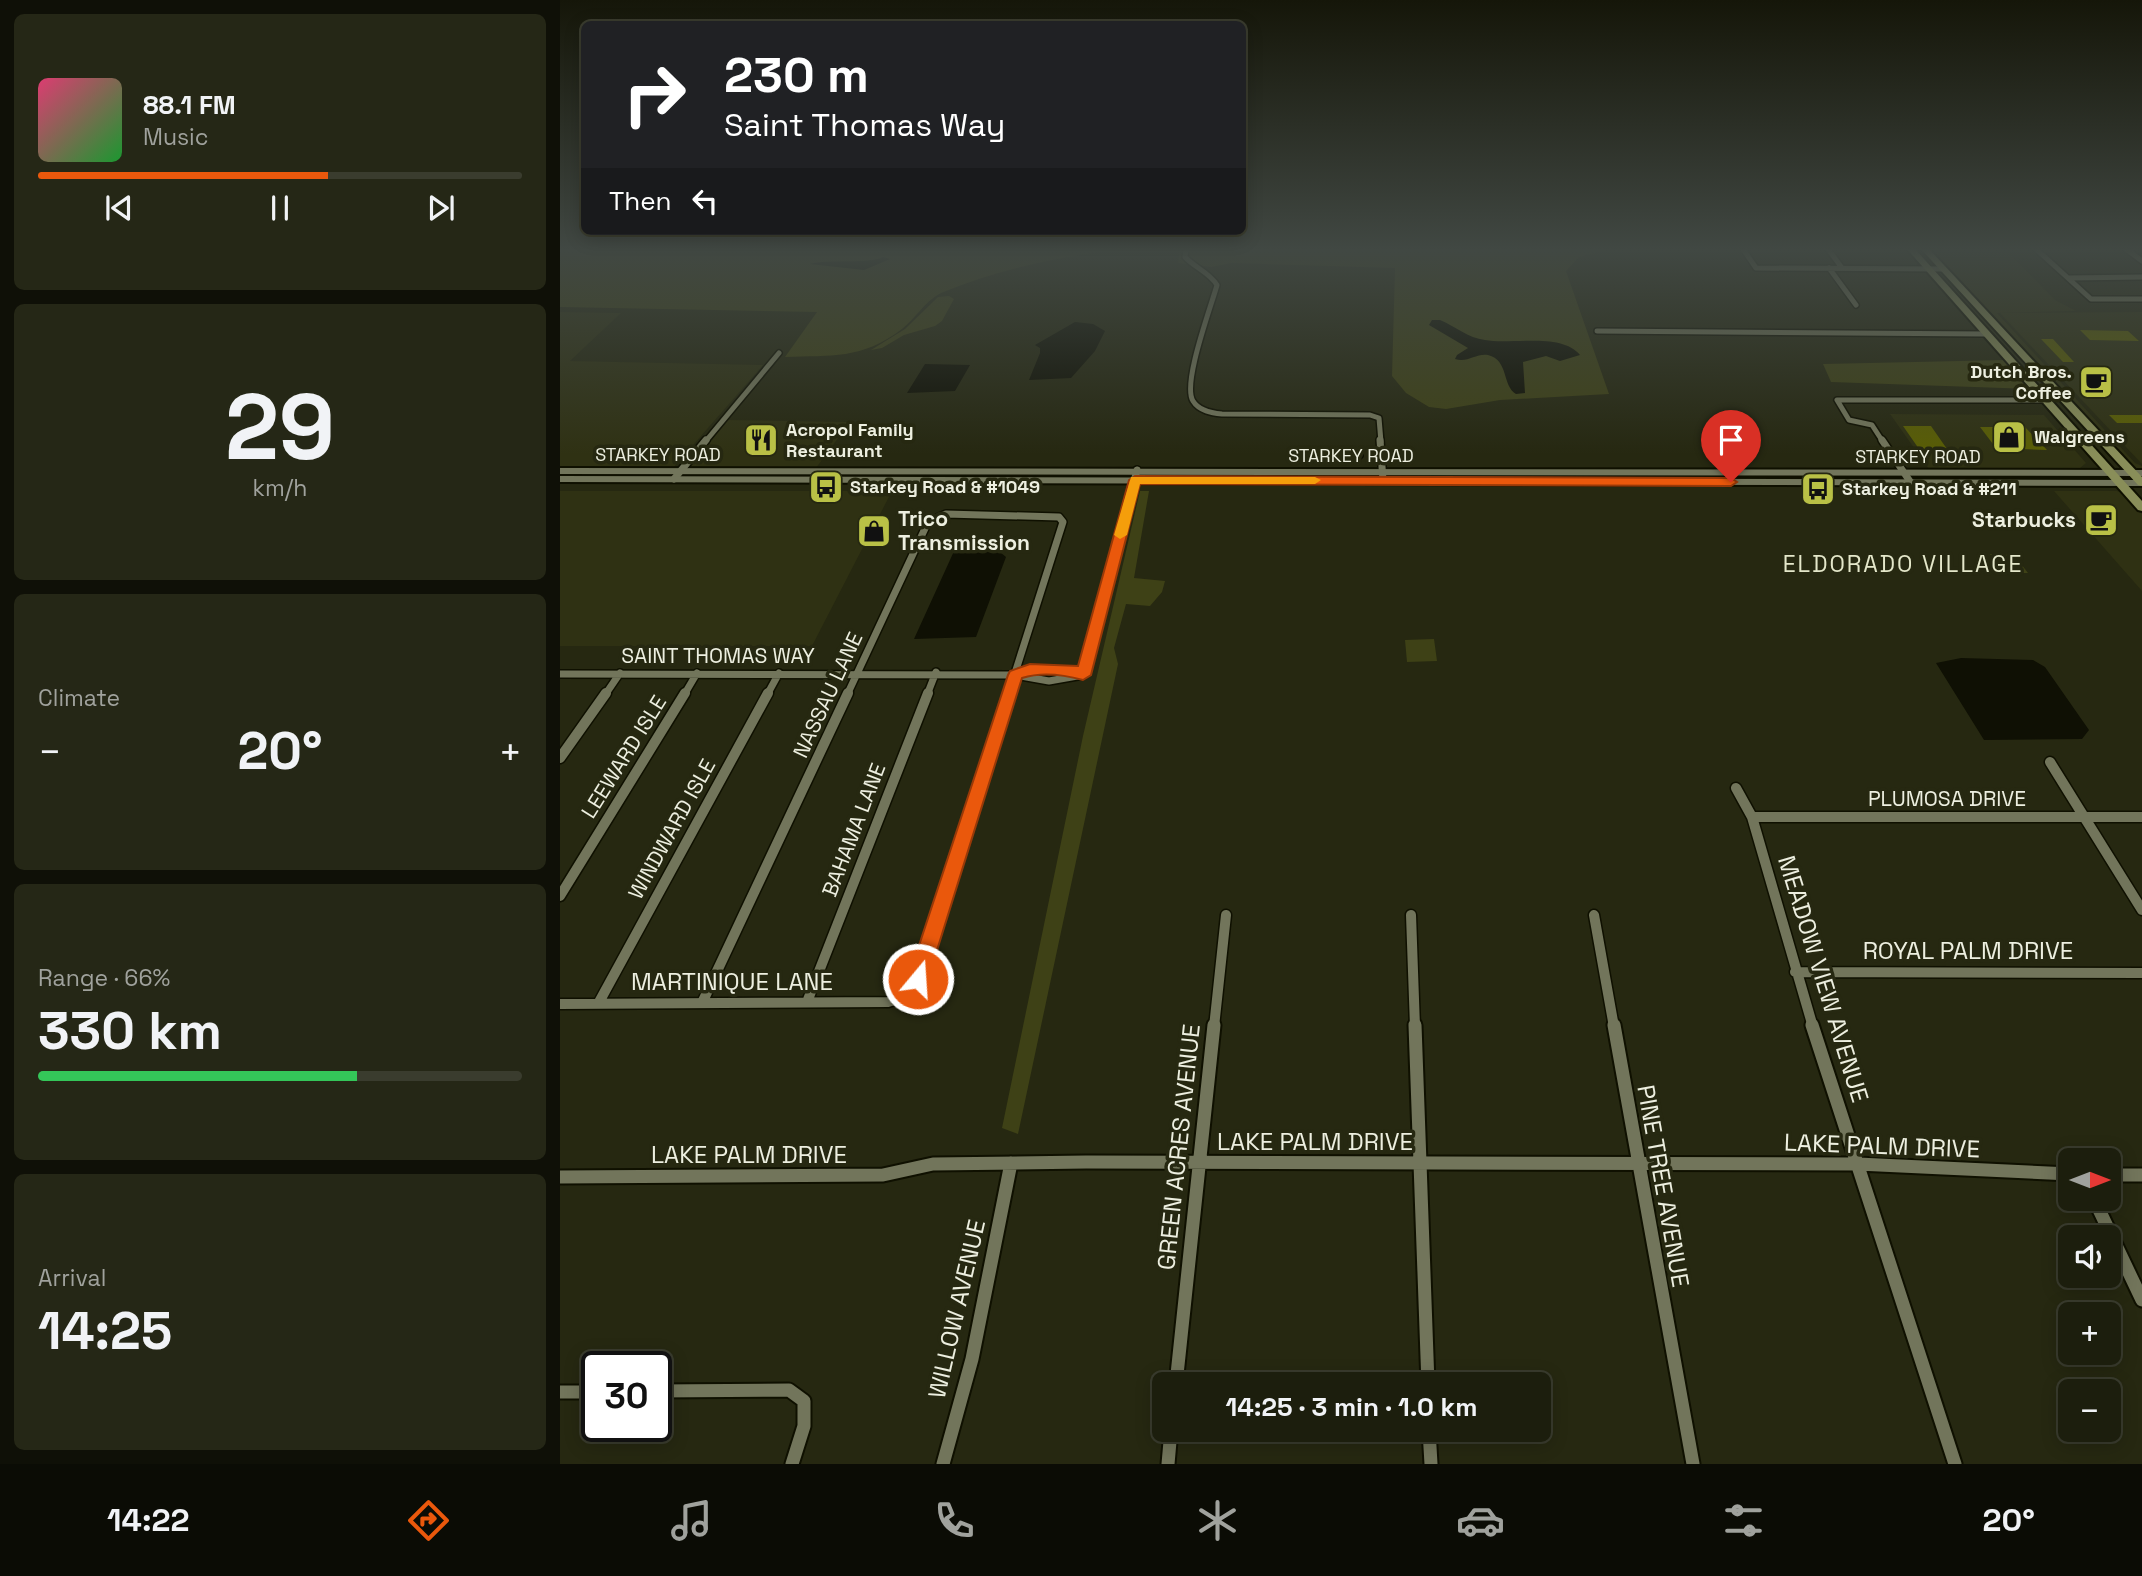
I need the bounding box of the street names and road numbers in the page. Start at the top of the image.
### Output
street label: STARKEY ROAD [595,443,721,466]
street label: STARKEY ROAD [1288,444,1414,467]
street label: STARKEY ROAD [1855,445,1981,468]
street label: NASSAU LANE [787,628,868,762]
street label: SAINT THOMAS WAY [621,642,815,669]
street label: LEEWARD ISLE [575,690,672,823]
street label: WINDWARD ISLE [622,754,721,904]
street label: BAHAMA LANE [816,759,891,900]
street label: PLUMOSA DRIVE [1868,785,2026,812]
street label: MEADOW VIEW AVENUE [1771,852,1876,1106]
street label: ROYAL PALM DRIVE [1863,935,2073,966]
street label: MARTINIQUE LANE [631,966,833,997]
street label: GREEN ACRES AVENUE [1150,1023,1207,1271]
street label: PINE TREE AVENUE [1630,1082,1697,1290]
street label: LAKE PALM DRIVE [1217,1126,1413,1157]
street label: LAKE PALM DRIVE [1784,1127,1981,1164]
street label: LAKE PALM DRIVE [651,1139,847,1170]
street label: WILLOW AVENUE [921,1216,992,1401]

